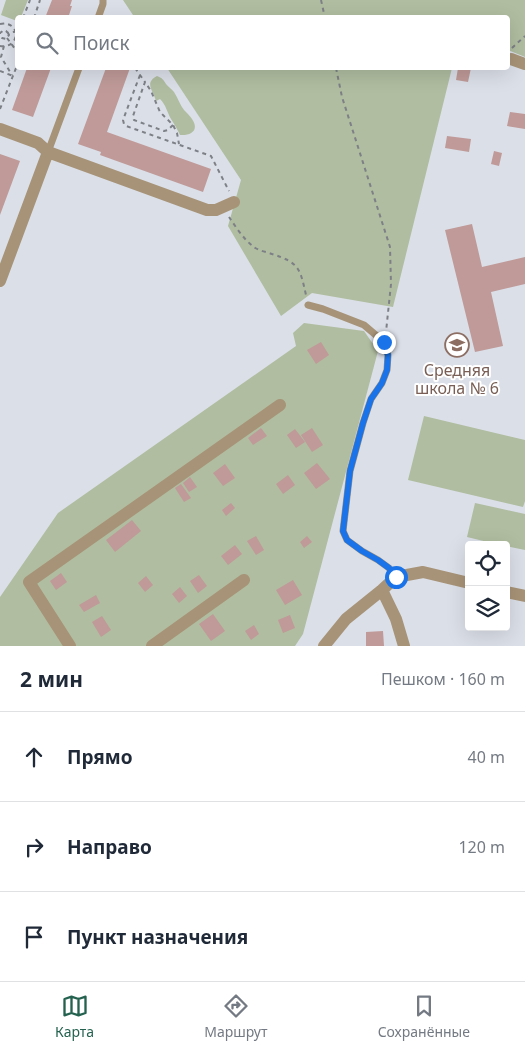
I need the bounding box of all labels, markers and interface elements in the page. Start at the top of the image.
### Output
search box [15,15,510,70]
icon: search [33,29,61,57]
text: Поиск [73,30,129,56]
route end [373,331,396,354]
school or university icon: Средняя школа № 6 [444,332,470,358]
place label: Средняя школа № 6 [415,359,499,399]
map controls [465,541,510,631]
button: locate [465,541,510,586]
route start [385,566,408,589]
button: layers [465,586,510,631]
text: 2 мин [20,665,83,693]
text: Пешком · 160 m [381,668,505,690]
icon: ahead [20,743,48,771]
text: Прямо [67,744,133,770]
text: 40 m [468,746,505,768]
icon: right [20,833,48,861]
text: Направо [67,834,152,860]
text: 120 m [458,836,505,858]
icon: arrive [20,923,48,951]
text: Пункт назначения [67,924,248,950]
tab: Карта [55,992,94,1041]
tab: Маршрут [204,992,268,1041]
tab: Сохранённые [378,992,470,1041]

